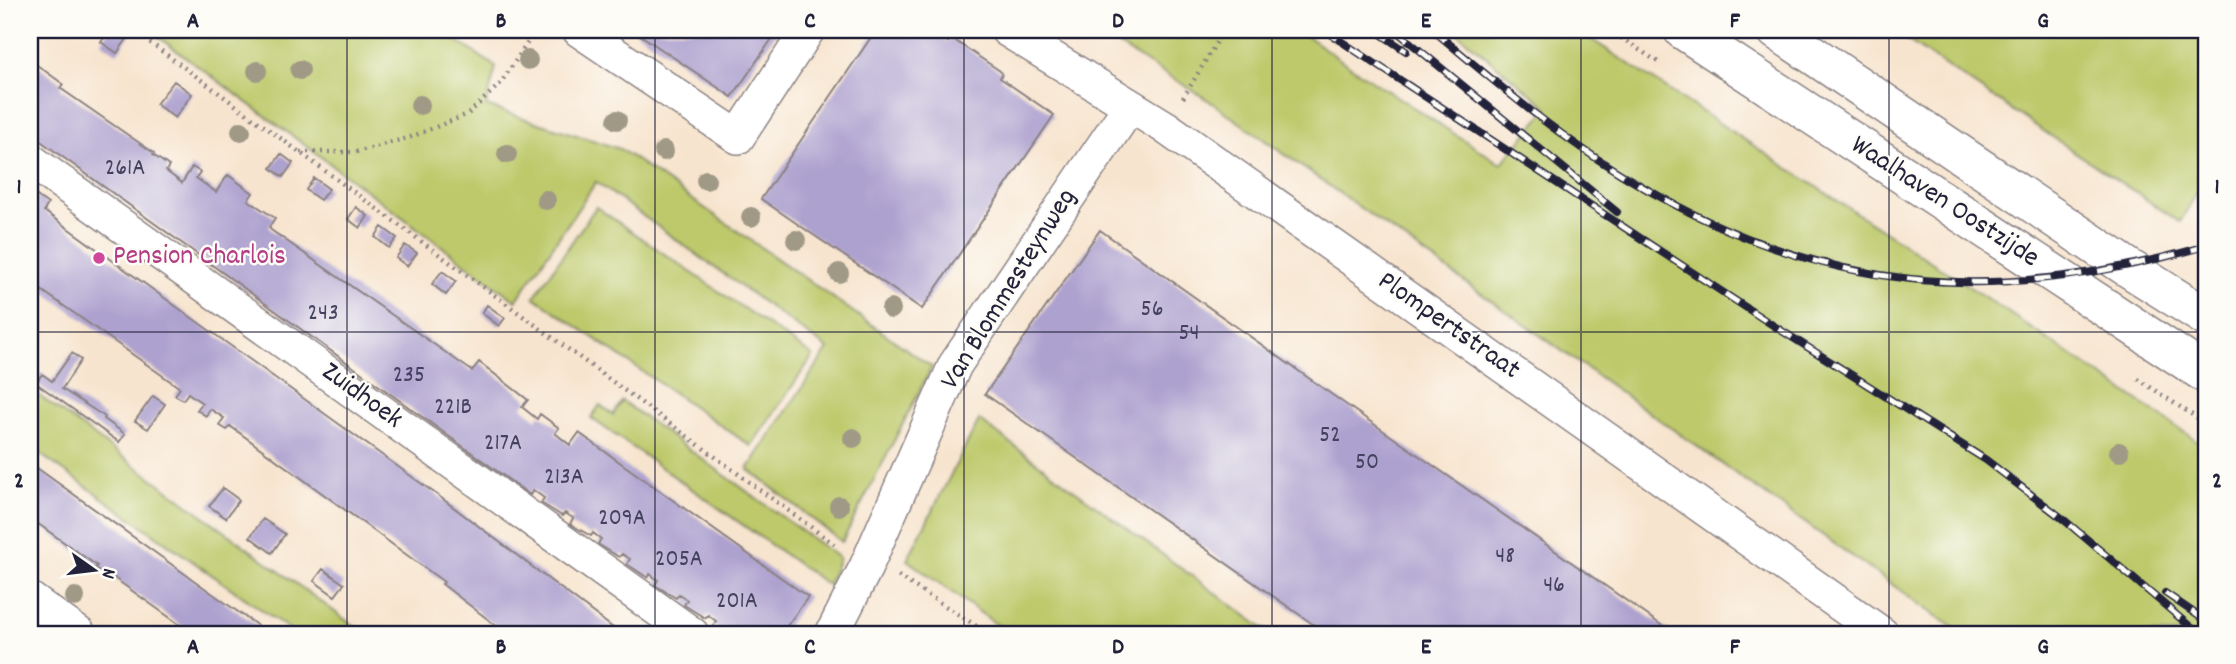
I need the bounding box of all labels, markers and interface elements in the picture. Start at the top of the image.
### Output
text: A [187,6,199,39]
text: B [496,6,507,39]
text: C [804,6,816,39]
text: D [1112,6,1124,39]
text: E [1421,6,1432,39]
text: F [1730,6,1741,39]
text: G [2037,6,2049,39]
street label: Waalhaven Oostzijde [1842,127,2046,279]
house number: 261A [105,152,145,186]
text: 1 [16,172,22,205]
text: 1 [2214,172,2220,205]
street label: Van Blommesteynweg [932,182,1088,398]
place label: Pension Charlois [113,238,286,278]
marker: Pension Charlois [91,250,107,266]
street label: Plompertstraat [1368,263,1528,391]
house number: 56 [1141,293,1163,327]
house number: 243 [307,297,339,331]
house number: 54 [1178,317,1200,351]
street label: Zuidhoek [312,354,410,440]
house number: 235 [393,359,425,393]
house number: 221B [434,391,472,425]
house number: 52 [1319,419,1341,453]
house number: 217A [484,427,522,461]
house number: 50 [1355,446,1379,480]
house number: 213A [544,461,584,495]
text: 2 [14,466,24,499]
text: 2 [2212,466,2222,499]
house number: 209A [598,502,646,536]
north arrow [60,534,130,604]
house number: 48 [1495,540,1515,574]
house number: 205A [655,543,703,577]
text: N [93,565,121,581]
house number: 46 [1543,569,1565,603]
house number: 201A [716,585,758,619]
text: A [187,632,199,664]
text: B [496,632,507,664]
text: C [804,632,816,664]
text: D [1112,632,1124,664]
text: E [1421,632,1432,664]
text: F [1730,632,1741,664]
text: G [2037,632,2049,664]

